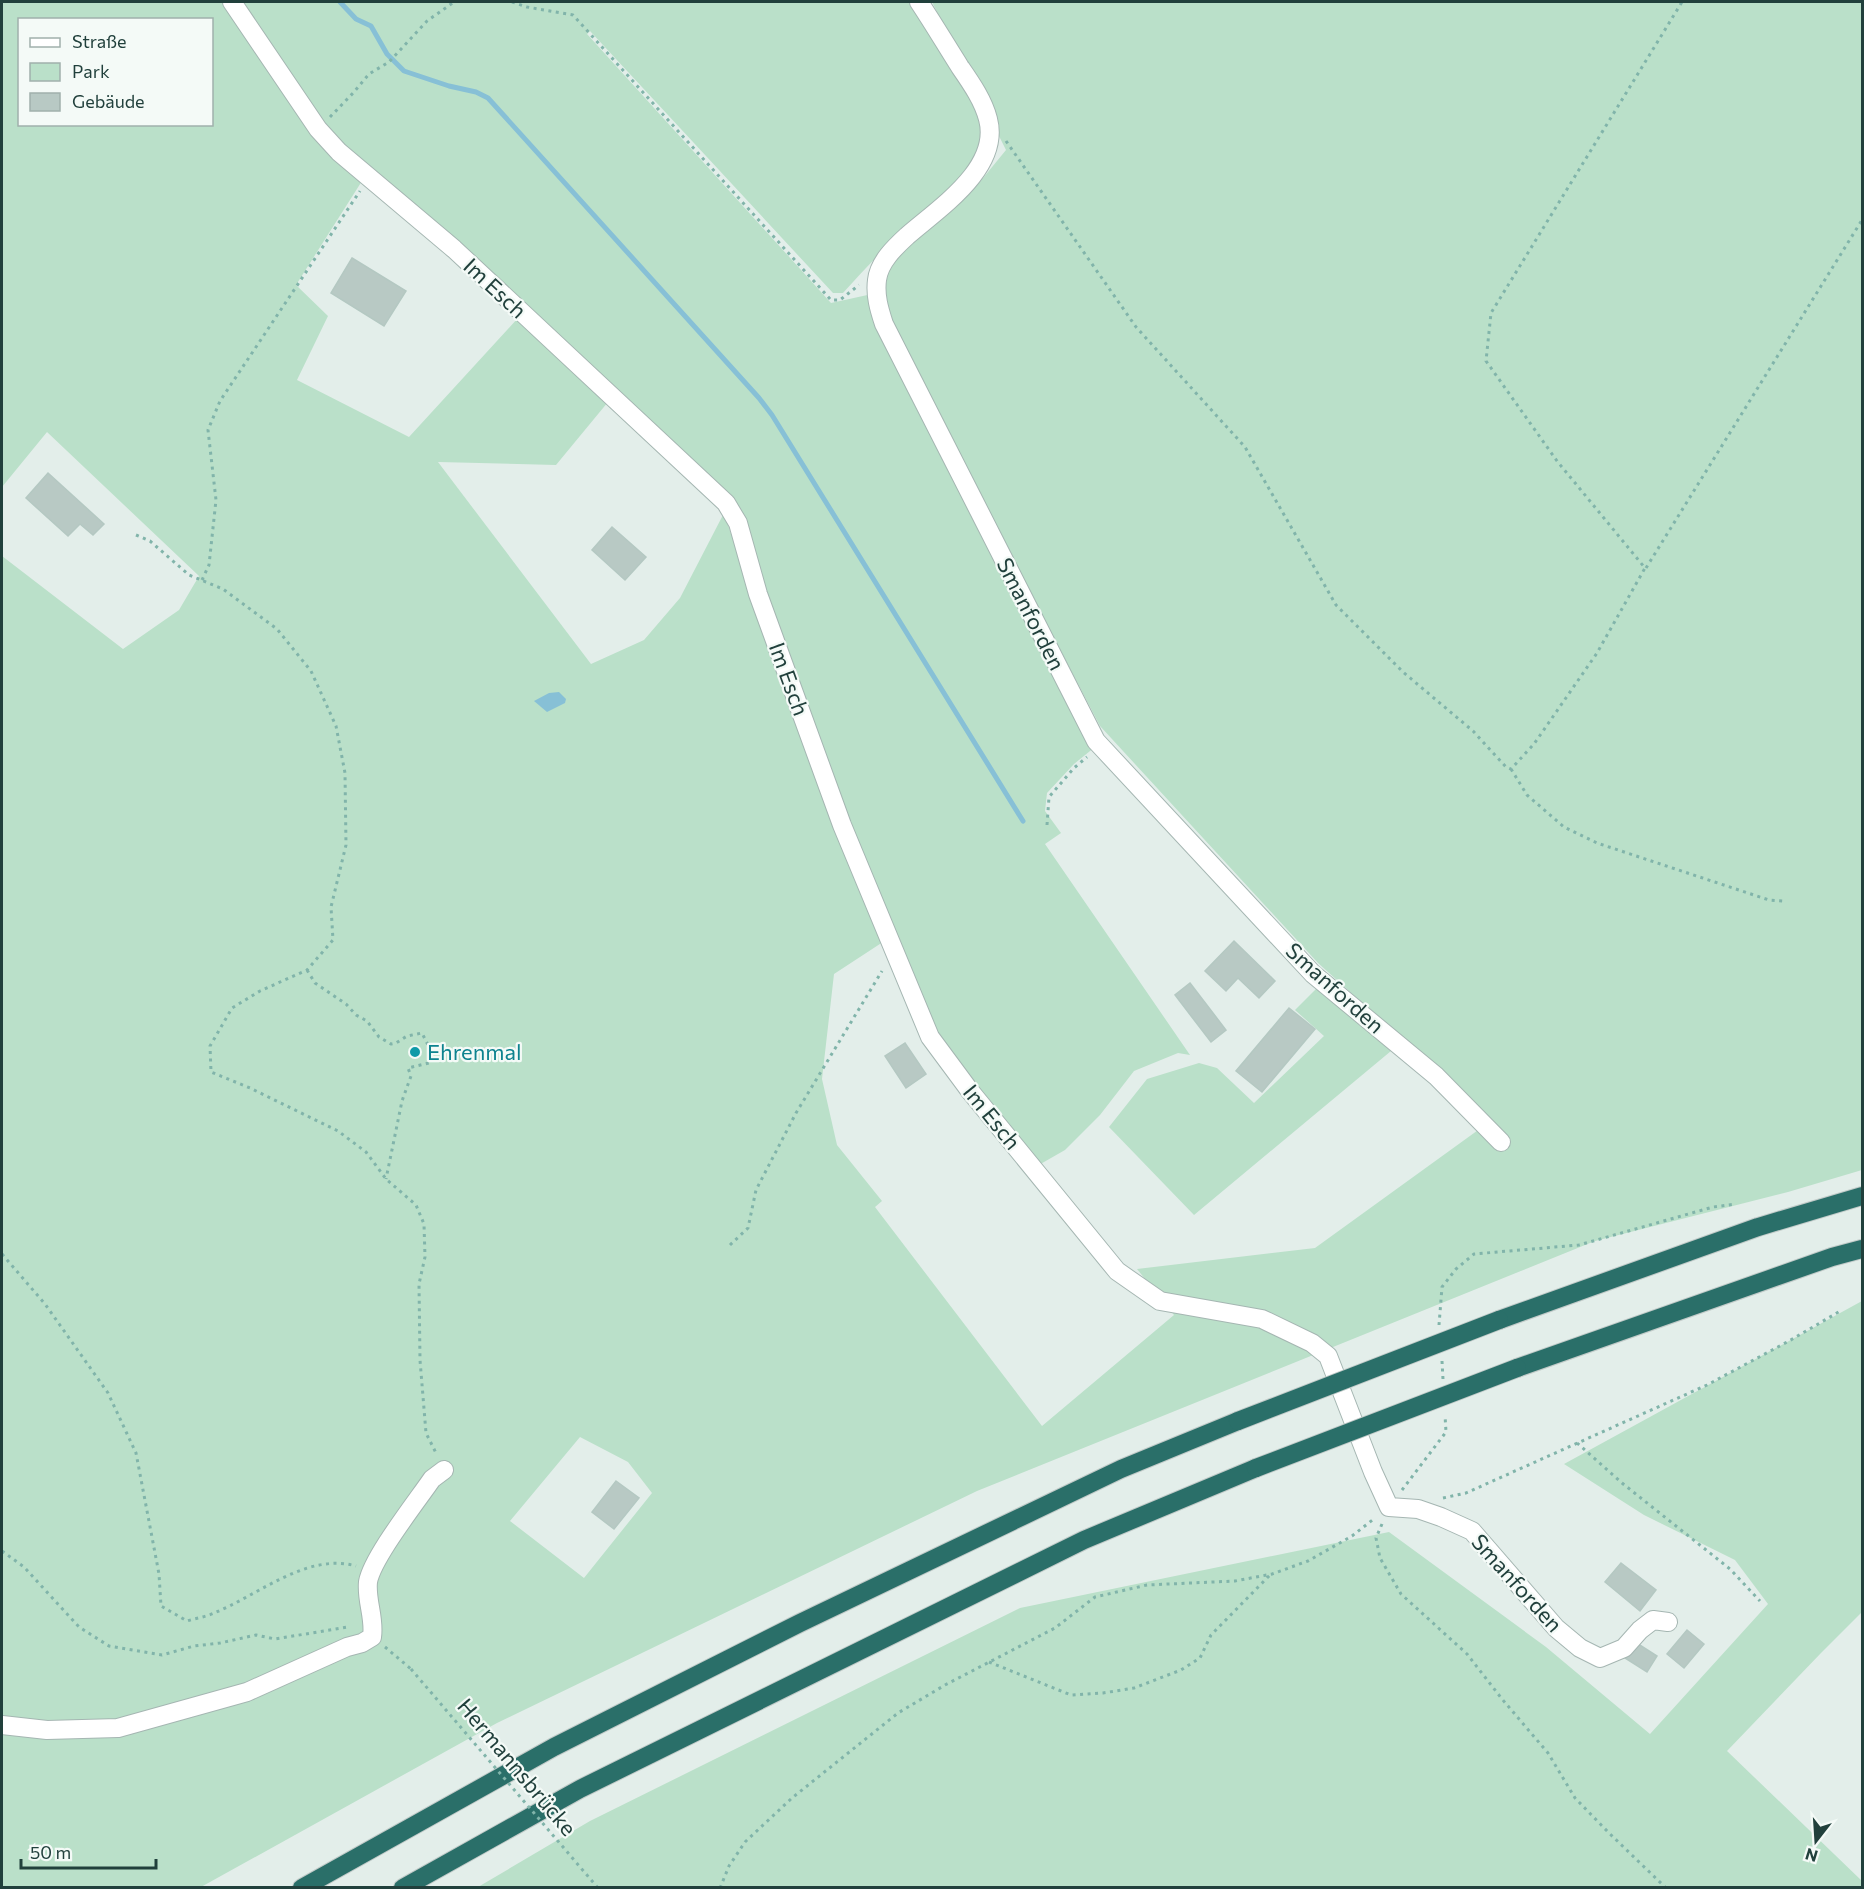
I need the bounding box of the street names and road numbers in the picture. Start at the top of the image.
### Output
street label: Im Esch [458,252,532,323]
street label: Smanforden [992,553,1071,675]
street label: Im Esch [764,638,815,719]
street label: Smanforden [1281,936,1390,1039]
street label: Im Esch [958,1079,1027,1155]
street label: Smanforden [1466,1528,1569,1637]
street label: Hermannsbrücke [452,1693,583,1841]

